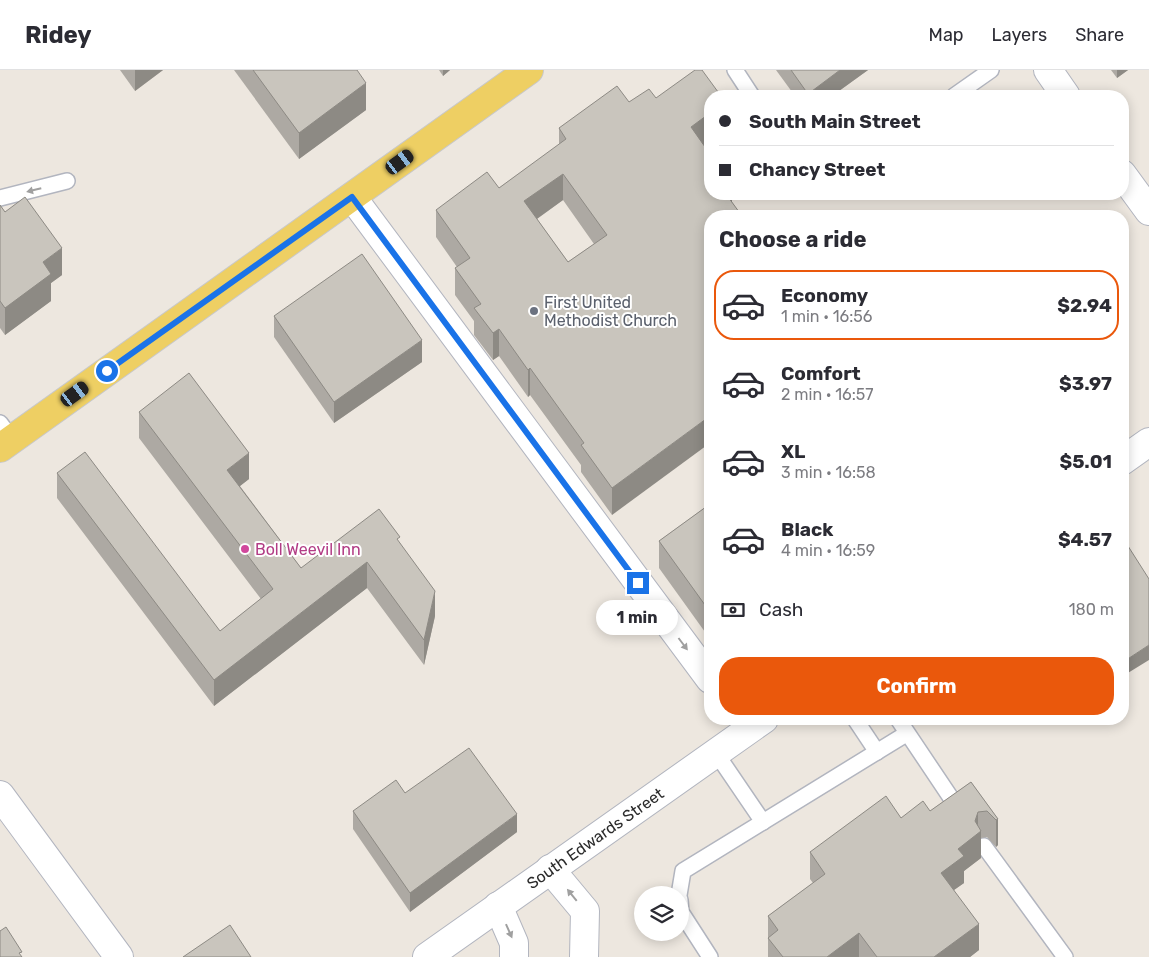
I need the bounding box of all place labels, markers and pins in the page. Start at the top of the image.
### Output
place label: First United Methodist Church [544,293,677,330]
marker: First United Methodist Church [528,305,540,317]
place label: Boll Weevil Inn [255,540,361,559]
marker: Boll Weevil Inn [239,543,251,555]

